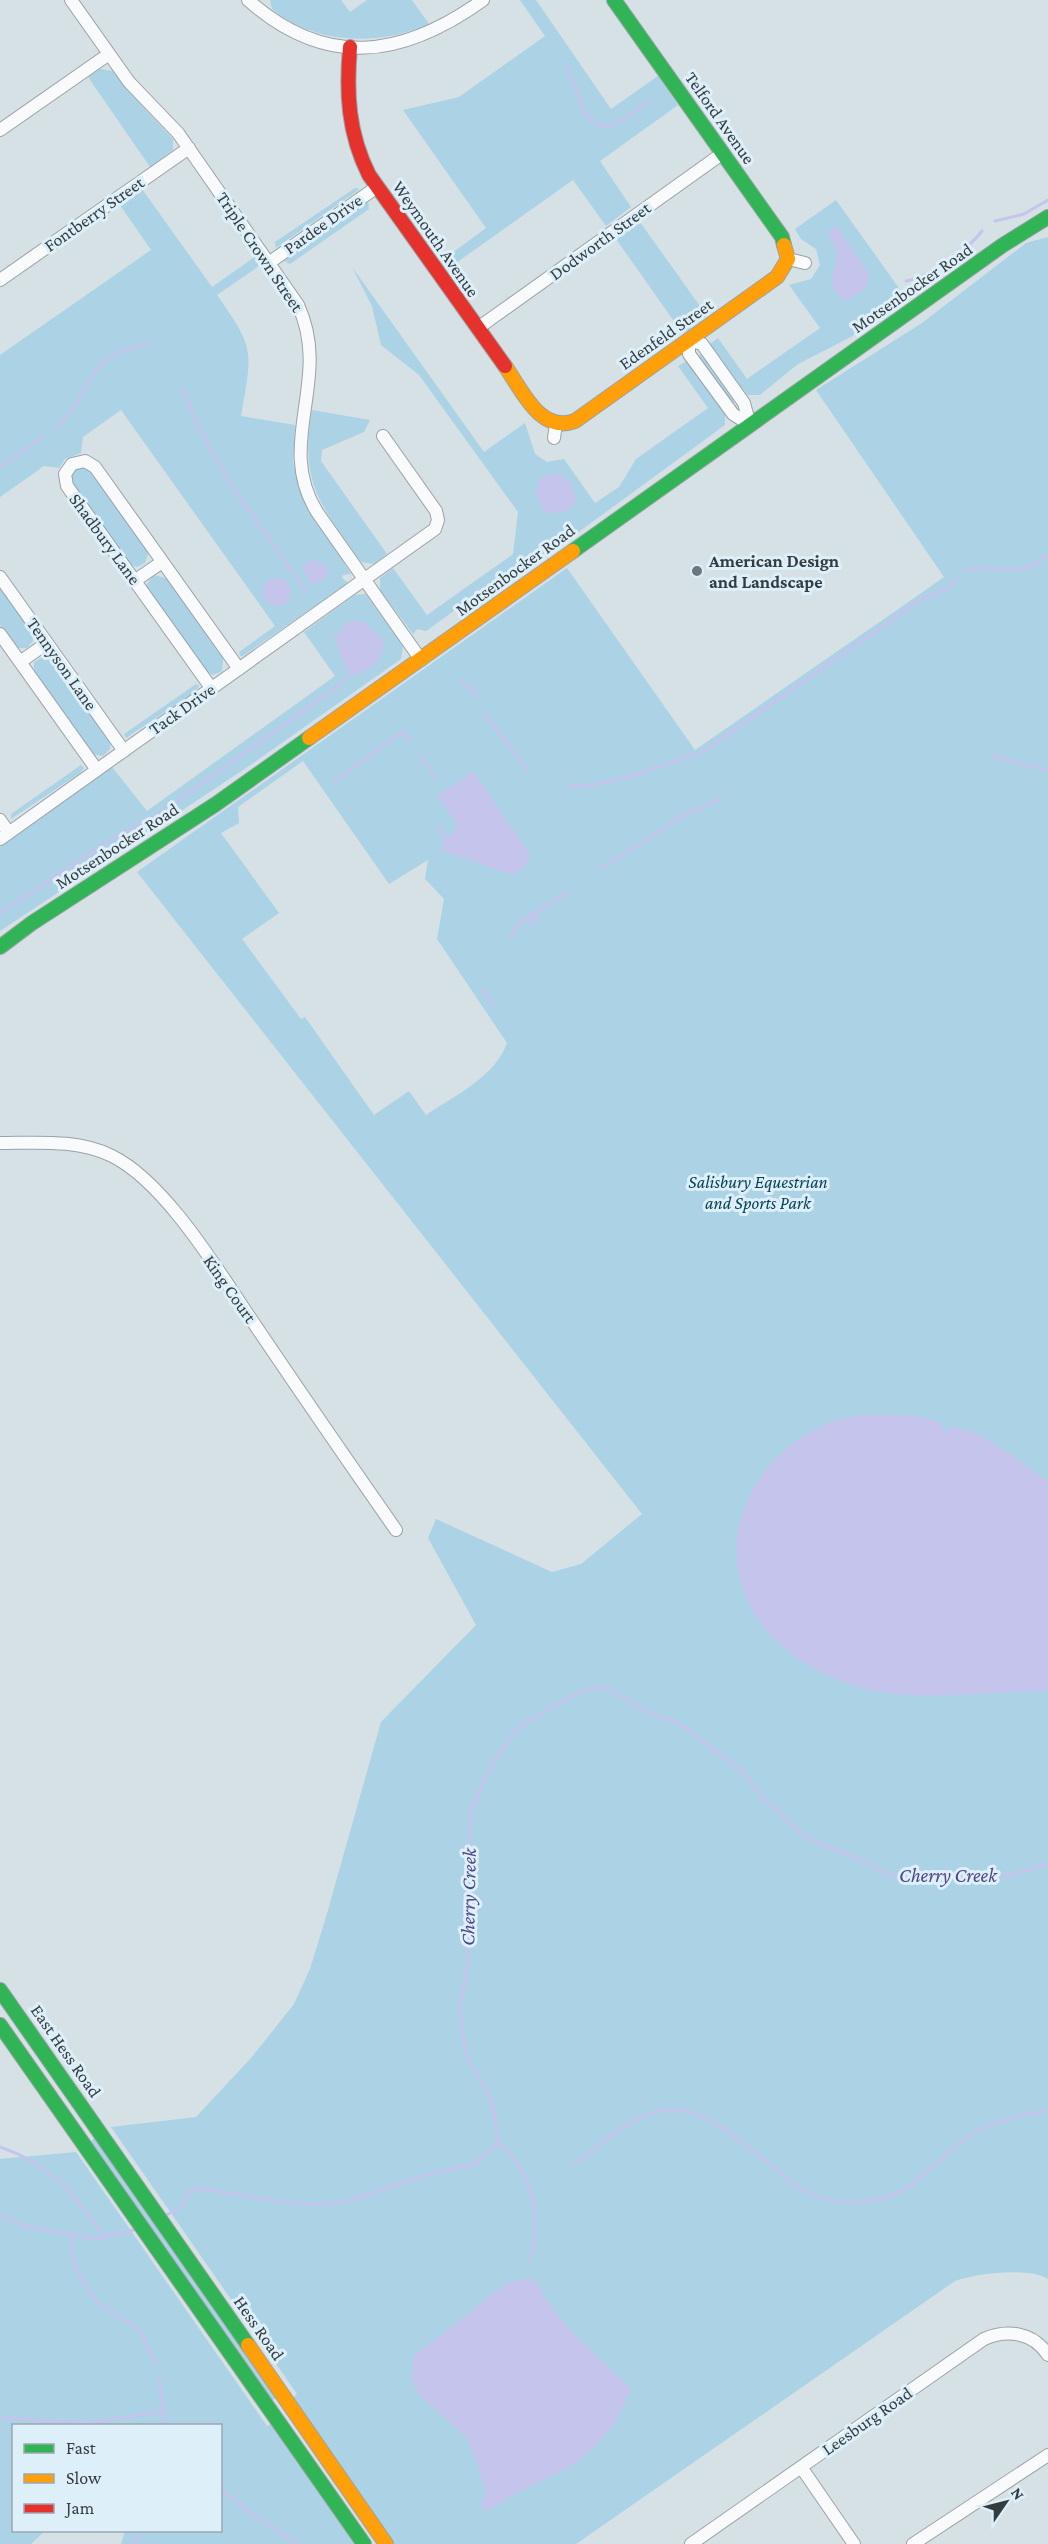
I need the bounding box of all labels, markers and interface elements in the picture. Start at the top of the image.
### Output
street label: Telford Avenue [681,68,759,168]
street label: Fontberry Street [40,172,148,256]
street label: Weymouth Avenue [389,177,484,301]
street label: Triple Crown Street [212,188,308,317]
street label: Pardee Drive [280,190,366,258]
street label: Dodworth Street [546,197,655,284]
street label: Motsenbocker Road [848,239,977,337]
street label: Edenfeld Street [615,294,718,374]
street label: Shadbury Lane [65,490,145,589]
street label: Motsenbocker Road [451,520,579,620]
place label: American Design and Landscape [708,551,840,592]
marker: American Design and Landscape [690,564,704,578]
street label: Tennyson Lane [23,614,101,714]
street label: Tack Drive [145,679,219,739]
street label: Motsenbocker Road [52,799,183,893]
park label: Salisbury Equestrian and Sports Park [688,1172,828,1213]
street label: King Court [199,1251,261,1328]
water label: Cherry Creek [456,1847,481,1946]
water label: Cherry Creek [899,1864,998,1887]
street label: East Hess Road [27,2001,106,2101]
street label: Hess Road [230,2292,289,2364]
street label: Leesburg Road [818,2382,916,2459]
legend [12,2424,222,2532]
text: Fast [66,2438,97,2458]
text: Slow [66,2468,102,2488]
north arrow [976,2472,1036,2532]
text: N [1008,2484,1028,2503]
text: Jam [64,2498,95,2518]

